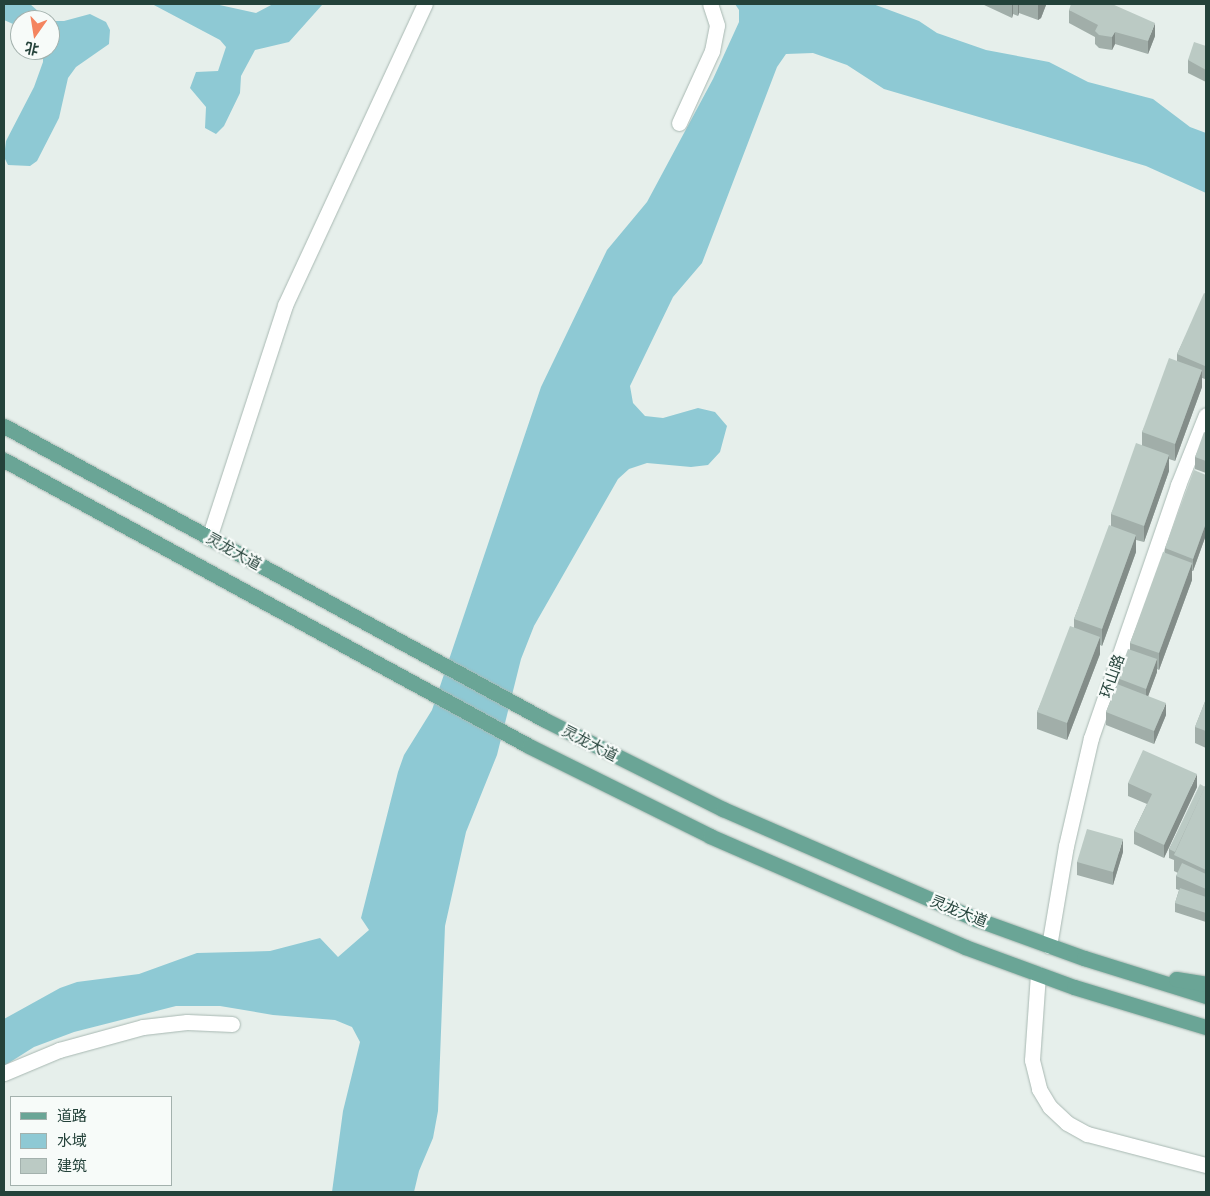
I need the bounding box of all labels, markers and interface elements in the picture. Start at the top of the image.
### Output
north arrow [10,10,60,60]
text: 北 [23,37,41,61]
street label: 灵龙大道 [203,529,265,573]
street label: 环山路 [1096,652,1128,700]
street label: 灵龙大道 [559,721,621,765]
street label: 灵龙大道 [928,891,990,931]
legend [10,1096,172,1186]
text: 道路 [57,1104,87,1127]
text: 水域 [57,1129,87,1152]
text: 建筑 [57,1154,87,1177]

